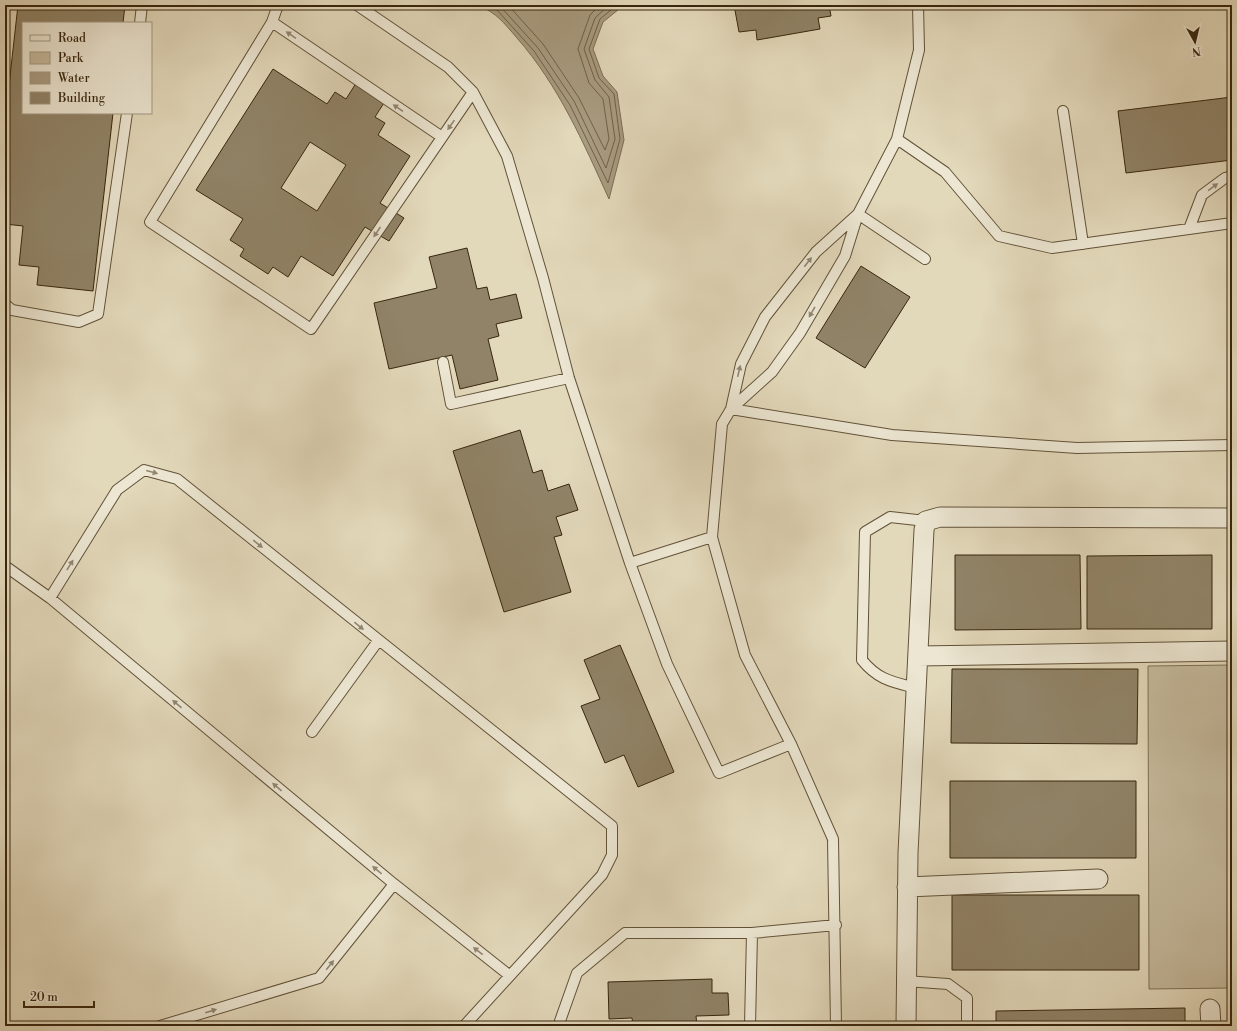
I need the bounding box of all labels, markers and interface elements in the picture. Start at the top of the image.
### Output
legend [22,22,152,114]
north arrow [1175,22,1215,62]
text: Road [58,31,86,46]
one-way arrow [285,31,296,39]
text: N [1191,43,1202,58]
text: Park [58,51,84,66]
text: Water [57,71,90,86]
text: Building [57,91,106,106]
one-way arrow [392,104,404,111]
one-way arrow [447,119,455,130]
one-way arrow [1208,183,1218,191]
one-way arrow [373,227,381,237]
one-way arrow [804,256,813,267]
one-way arrow [809,306,816,318]
one-way arrow [737,365,743,377]
one-way arrow [146,469,158,475]
one-way arrow [253,540,264,549]
one-way arrow [67,559,74,571]
one-way arrow [354,621,365,630]
one-way arrow [172,699,182,708]
one-way arrow [272,782,282,791]
one-way arrow [371,865,382,874]
one-way arrow [473,947,484,955]
one-way arrow [325,959,334,970]
scale bar [24,983,94,1009]
text: 20 m [30,990,58,1005]
one-way arrow [205,1008,217,1014]

